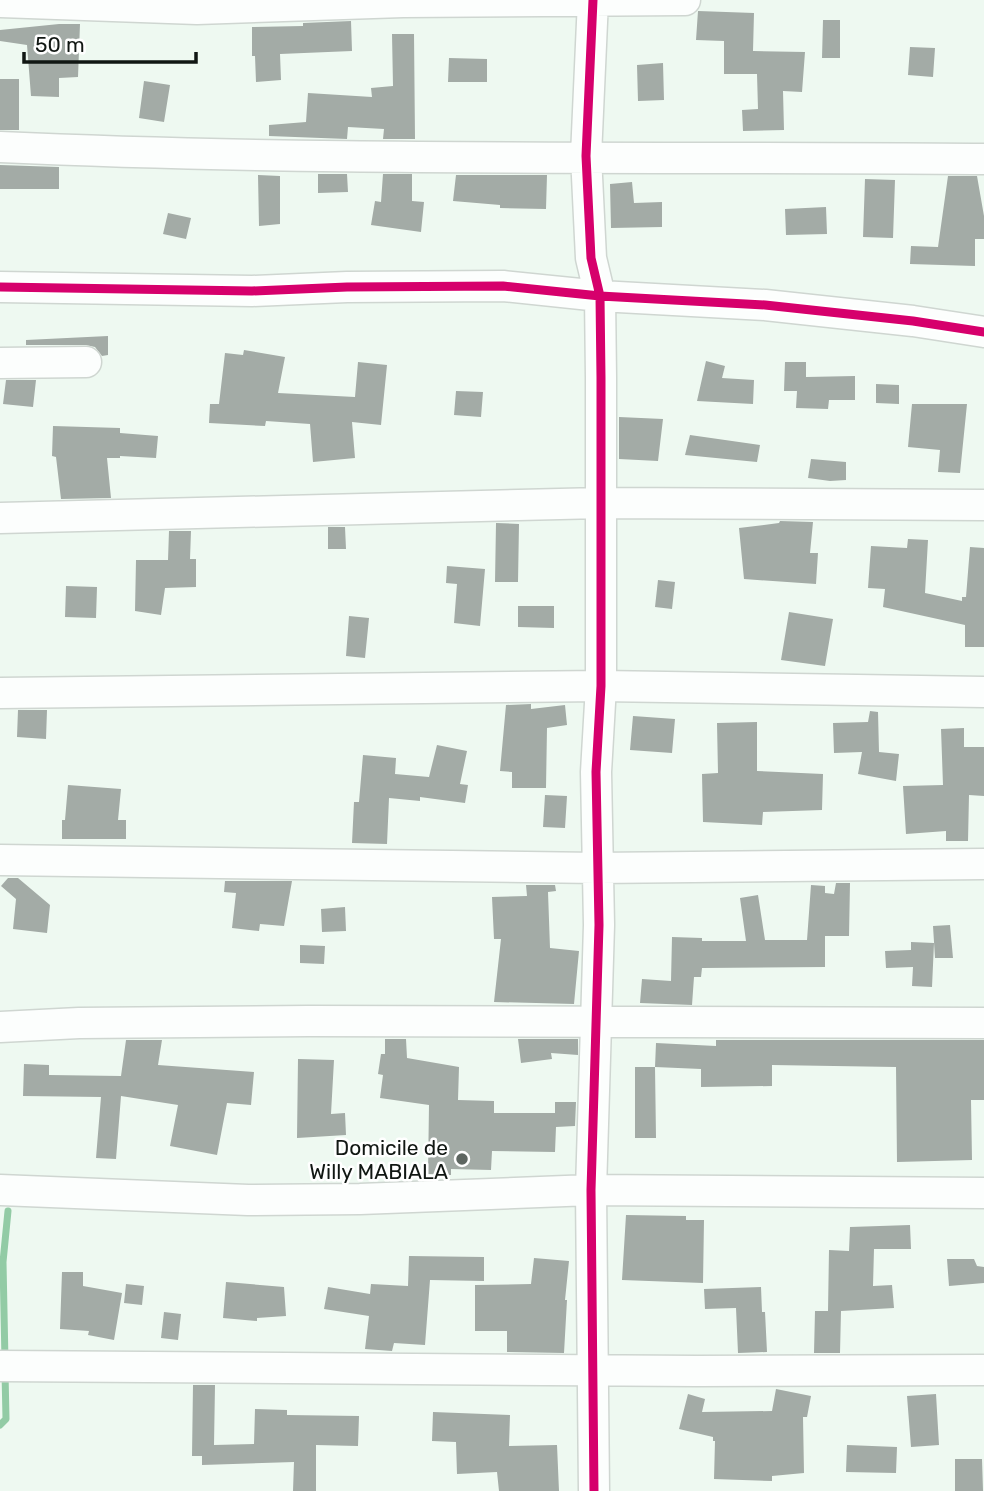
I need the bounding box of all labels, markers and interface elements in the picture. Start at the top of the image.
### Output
scale bar [24,21,196,65]
text: 50 m [35,32,85,57]
place label: Domicile de Willy MABIALA [309,1135,448,1184]
marker: Domicile de Willy MABIALA [454,1151,470,1167]

